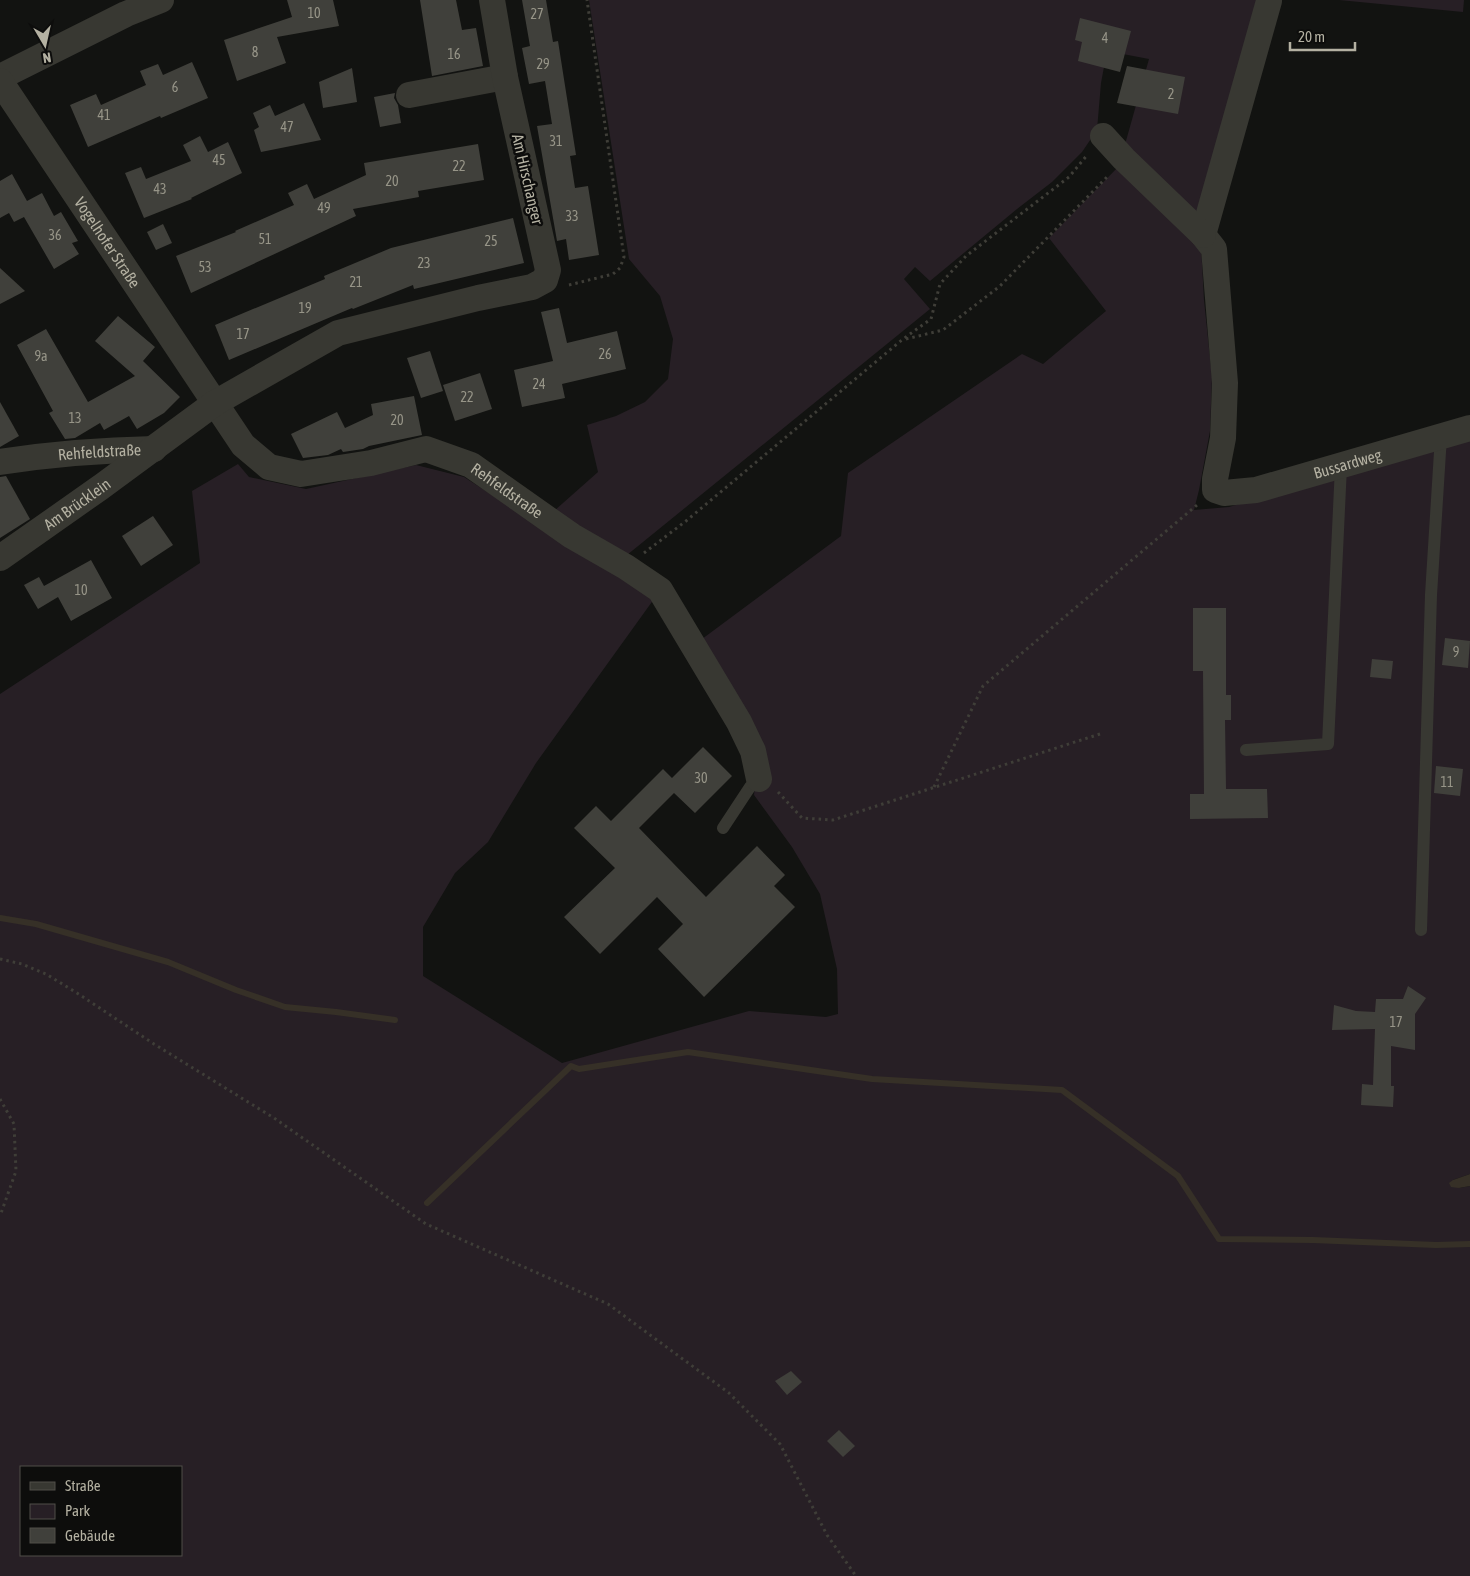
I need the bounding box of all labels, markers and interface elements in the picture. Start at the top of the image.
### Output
house number: 10 [307,5,321,21]
house number: 27 [530,6,544,22]
north arrow [20,20,70,70]
scale bar [1290,20,1355,52]
text: 20 m [1298,28,1325,45]
house number: 4 [1102,30,1109,46]
house number: 8 [252,44,259,60]
house number: 16 [447,46,461,62]
text: N [42,49,52,66]
house number: 29 [536,56,550,72]
house number: 6 [172,79,179,95]
house number: 2 [1168,86,1174,102]
house number: 41 [97,107,111,123]
house number: 47 [280,119,294,135]
street label: Am Hirschanger [508,132,547,226]
house number: 31 [549,133,563,149]
house number: 45 [212,152,226,168]
house number: 22 [452,158,466,174]
house number: 20 [385,173,399,189]
house number: 43 [153,181,167,197]
street label: Vogelhofer Straße [71,194,144,291]
house number: 49 [317,200,331,216]
house number: 33 [565,208,579,224]
house number: 36 [48,227,62,243]
house number: 51 [258,231,272,247]
house number: 25 [484,233,498,249]
house number: 23 [417,255,431,271]
house number: 53 [198,259,212,275]
house number: 21 [349,274,363,290]
house number: 19 [298,300,312,316]
house number: 17 [236,326,250,342]
house number: 26 [598,346,612,362]
house number: 9a [34,348,48,364]
house number: 24 [532,376,546,392]
house number: 22 [460,389,474,405]
house number: 13 [68,410,82,426]
house number: 20 [390,412,404,428]
street label: Rehfeldstraße [57,440,141,464]
street label: Bussardweg [1311,445,1384,482]
street label: Rehfeldstraße [468,459,546,522]
street label: Am Brücklein [40,474,114,534]
house number: 10 [74,582,88,598]
house number: 9 [1453,644,1459,660]
house number: 30 [694,770,708,786]
house number: 11 [1440,774,1454,790]
house number: 17 [1389,1014,1403,1030]
legend [20,1466,182,1556]
text: Straße [65,1477,101,1494]
text: Park [65,1502,90,1519]
text: Gebäude [65,1527,115,1544]

